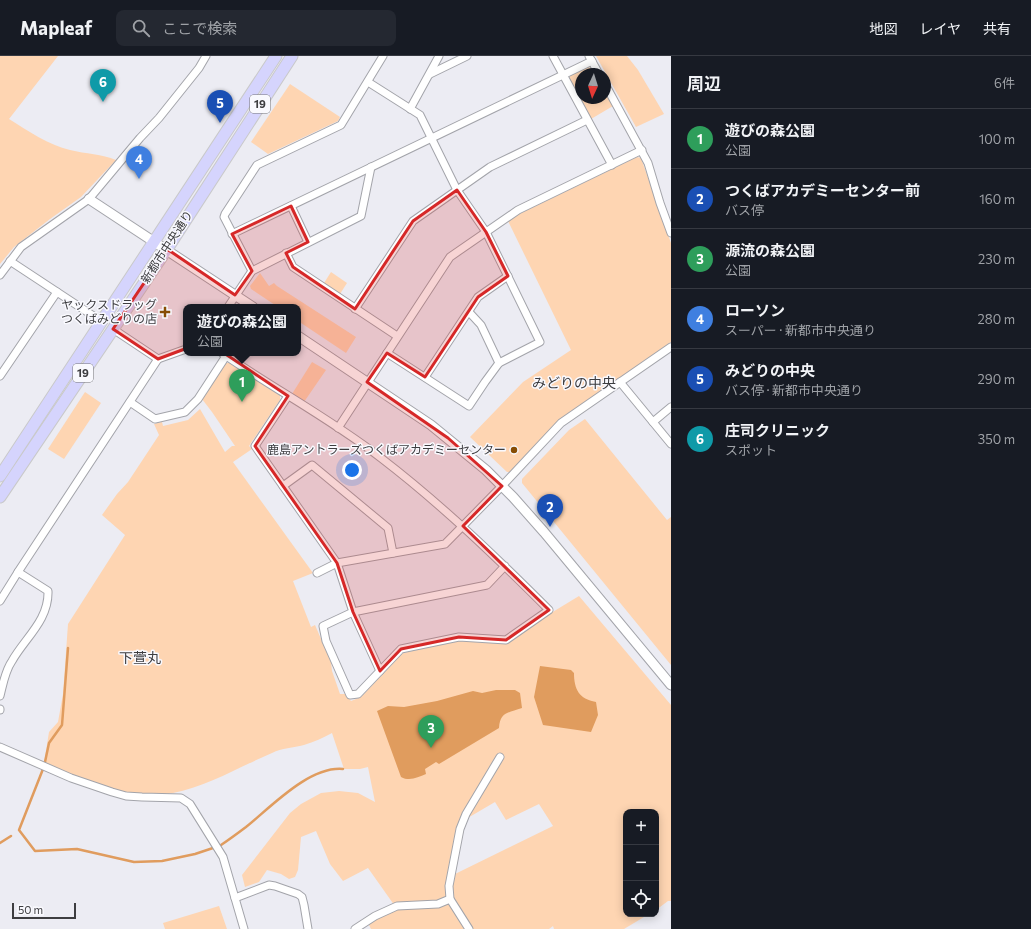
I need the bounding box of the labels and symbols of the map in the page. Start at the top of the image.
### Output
north arrow [575,68,611,104]
pin: 6 [90,69,116,102]
pin: 5 [207,90,233,123]
road number: 19 [250,95,270,113]
pin: 4 [126,146,152,179]
street label: 新都市中央通り [137,207,195,285]
place label: ヤックスドラッグ つくばみどりの店 [61,297,157,325]
marker: ヤックスドラッグ つくばみどりの店 [160,307,170,317]
road number: 19 [73,364,93,382]
pin: 1 [229,369,255,402]
district label: みどりの中央 [532,374,616,391]
place label: 鹿島アントラーズつくばアカデミーセンター [267,442,506,456]
marker: 鹿島アントラーズつくばアカデミーセンター [509,445,519,455]
your location [342,460,362,480]
pin: 2 [537,494,563,527]
district label: 下萱丸 [119,649,161,666]
pin: 3 [418,715,444,748]
scale bar [12,901,76,920]

